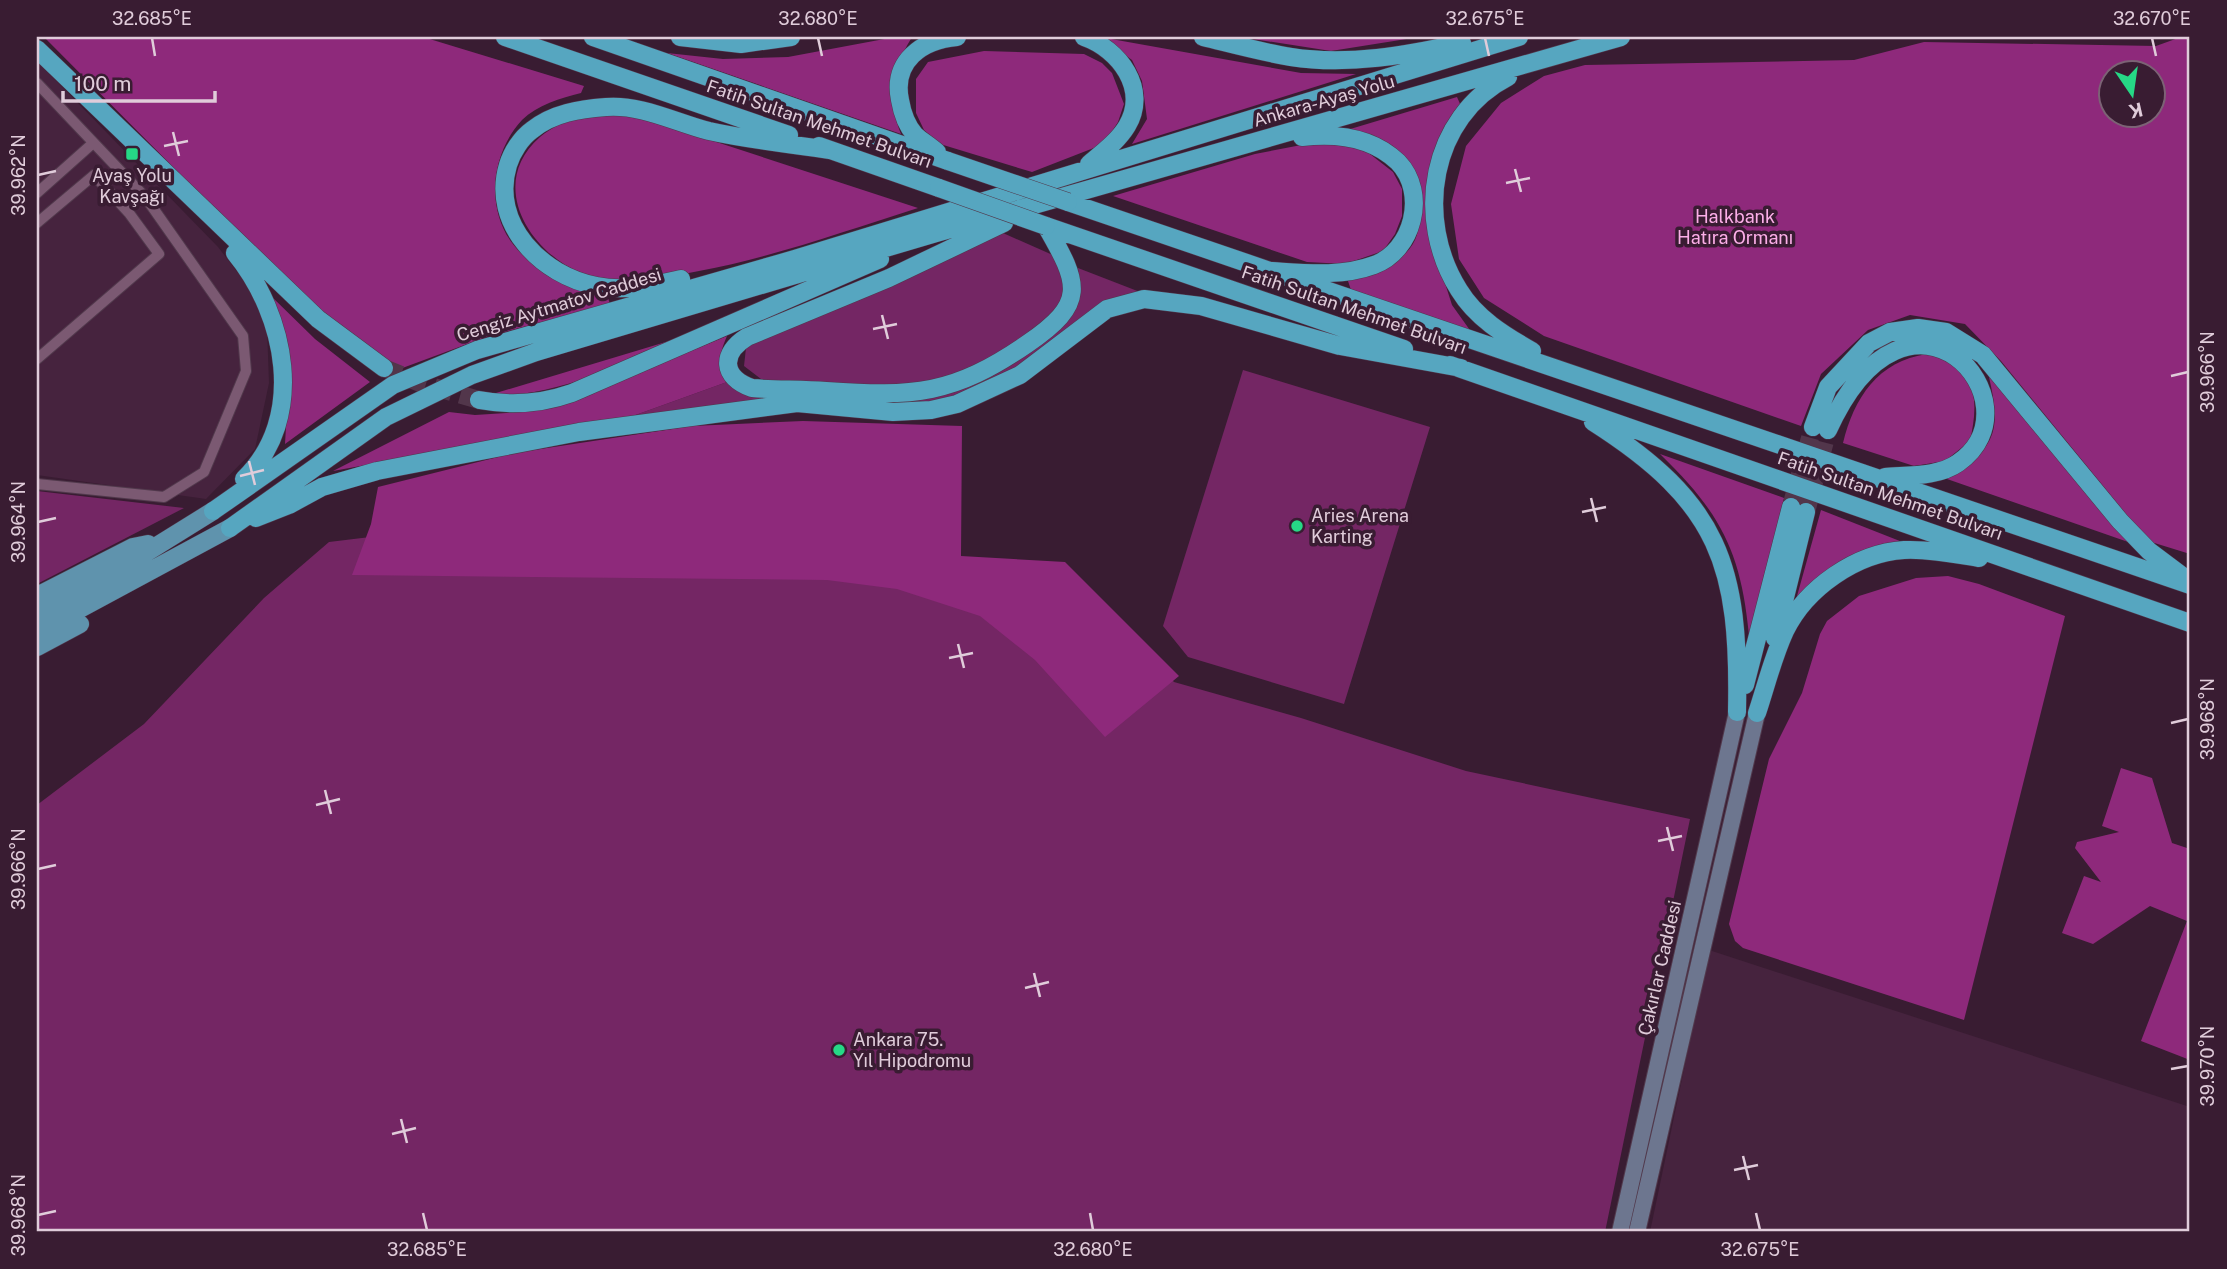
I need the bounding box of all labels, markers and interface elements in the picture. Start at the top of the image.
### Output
text: 32.685°E [112,8,192,29]
text: 32.680°E [778,8,858,29]
text: 32.675°E [1446,8,1524,29]
text: 32.670°E [2113,8,2191,29]
scale bar [63,60,215,104]
north arrow [2098,60,2168,130]
street label: Ankara-Ayaş Yolu [1251,70,1397,131]
text: 100 m [74,71,131,96]
street label: Fatih Sultan Mehmet Bulvarı [704,75,934,172]
text: K [2126,98,2145,123]
text: 39.962°N [8,134,29,216]
marker: Ayaş Yolu Kavşağı [124,146,140,162]
place label: Ayaş Yolu Kavşağı [92,165,172,207]
park label: Halkbank Hatıra Ormanı [1677,206,1793,248]
street label: Fatih Sultan Mehmet Bulvarı [1239,261,1469,358]
street label: Cengiz Aytmatov Caddesi [454,263,664,346]
text: 39.966°N [2197,331,2218,413]
street label: Fatih Sultan Mehmet Bulvarı [1775,447,2005,544]
text: 39.964°N [8,481,29,563]
place label: Aries Arena Karting [1311,505,1409,547]
marker: Aries Arena Karting [1289,518,1305,534]
text: 39.968°N [2197,678,2218,760]
text: 39.966°N [8,828,29,910]
street label: Çakırlar Caddesi [1634,898,1685,1037]
text: 39.970°N [2197,1026,2218,1106]
place label: Ankara 75. Yıl Hipodromu [853,1029,971,1071]
marker: Ankara 75. Yıl Hipodromu [831,1042,847,1058]
text: 39.968°N [8,1174,29,1256]
text: 32.685°E [387,1239,467,1260]
text: 32.680°E [1053,1239,1133,1260]
text: 32.675°E [1721,1239,1799,1260]

